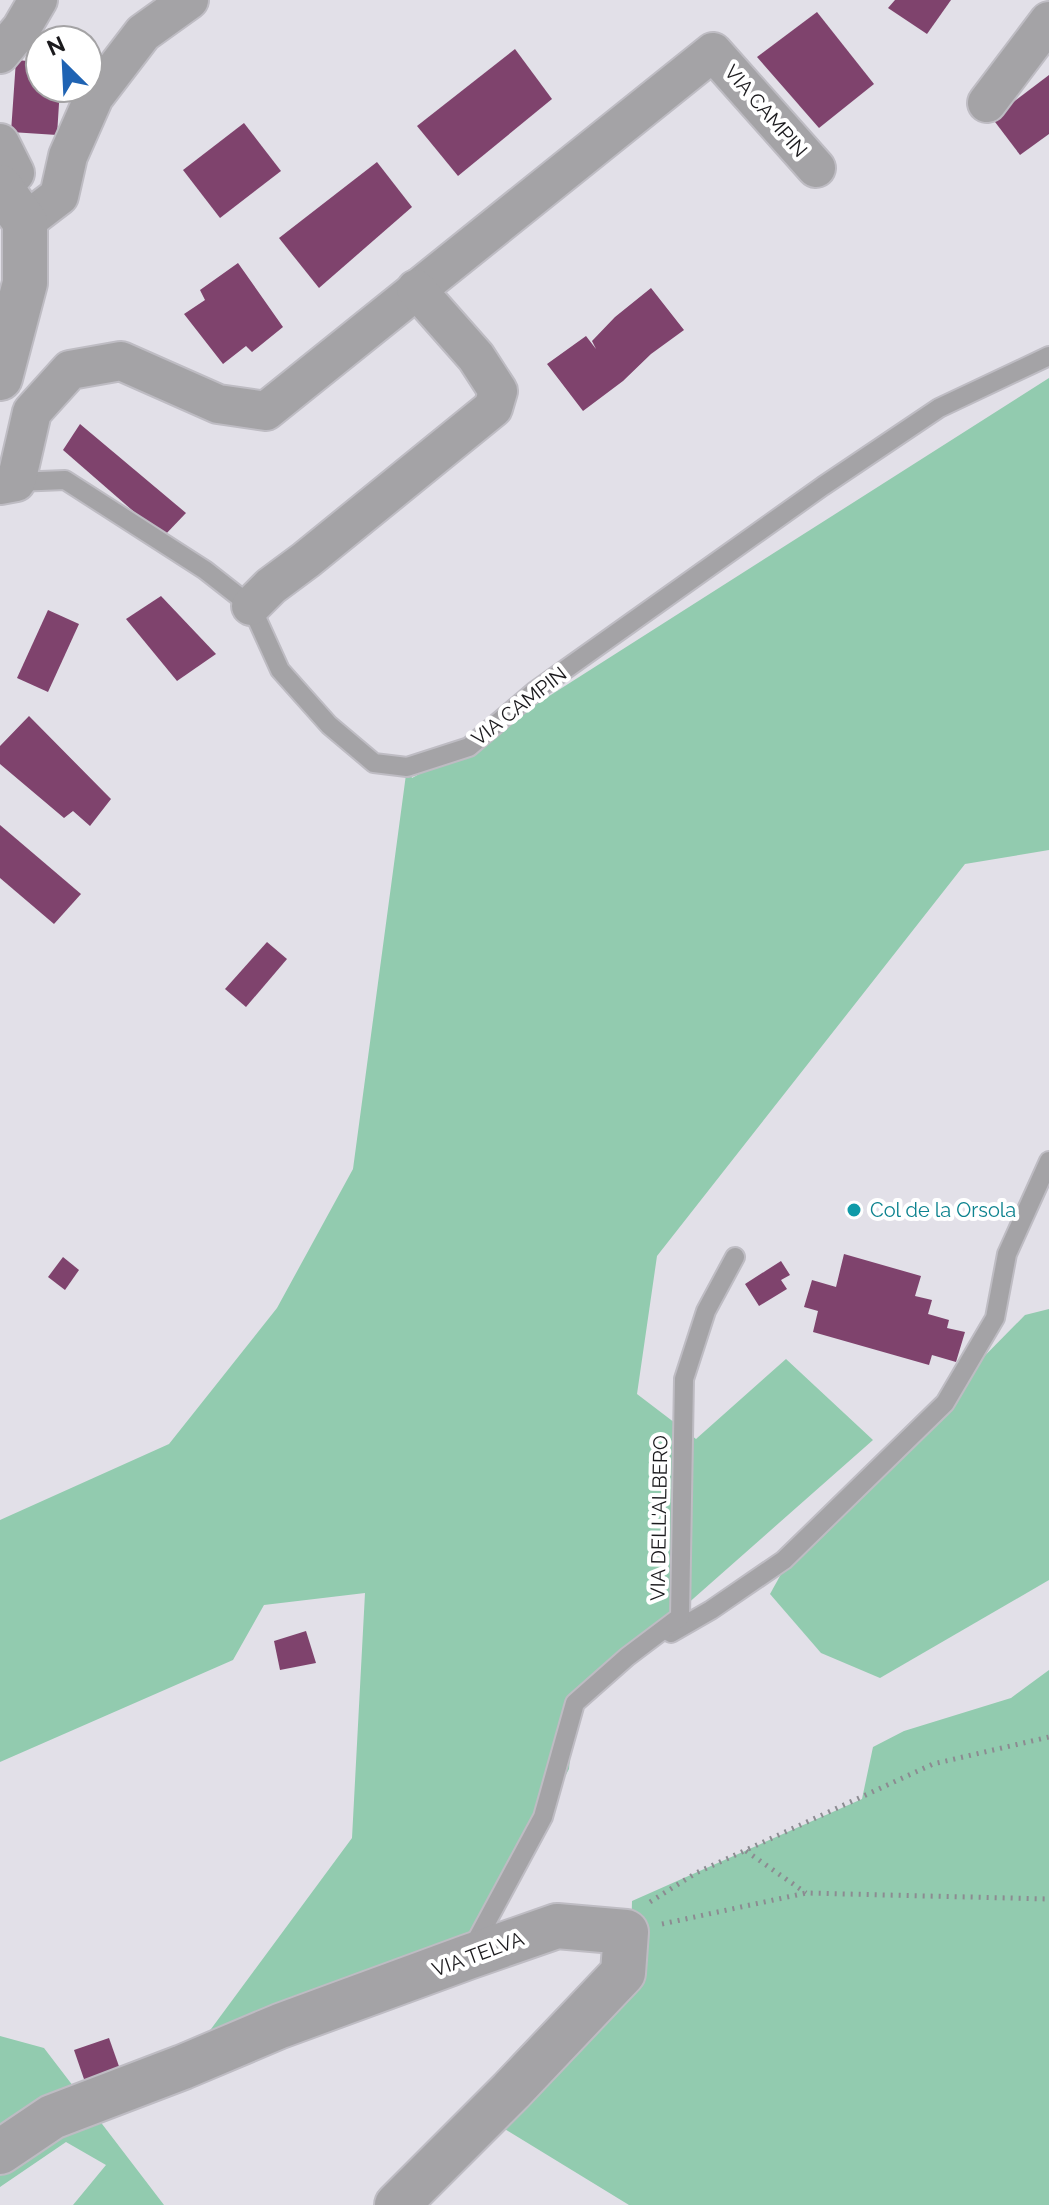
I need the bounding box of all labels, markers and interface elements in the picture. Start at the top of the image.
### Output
north arrow [24,24,104,104]
text: N [43,30,69,61]
street label: VIA CAMPIN [720,60,812,162]
street label: VIA CAMPIN [467,661,571,751]
place label: Col de la Orsola [870,1198,1016,1222]
marker: Col de la Orsola [845,1201,863,1219]
street label: VIA DELL'ALBERO [646,1435,672,1601]
street label: VIA TELVA [429,1926,528,1982]

